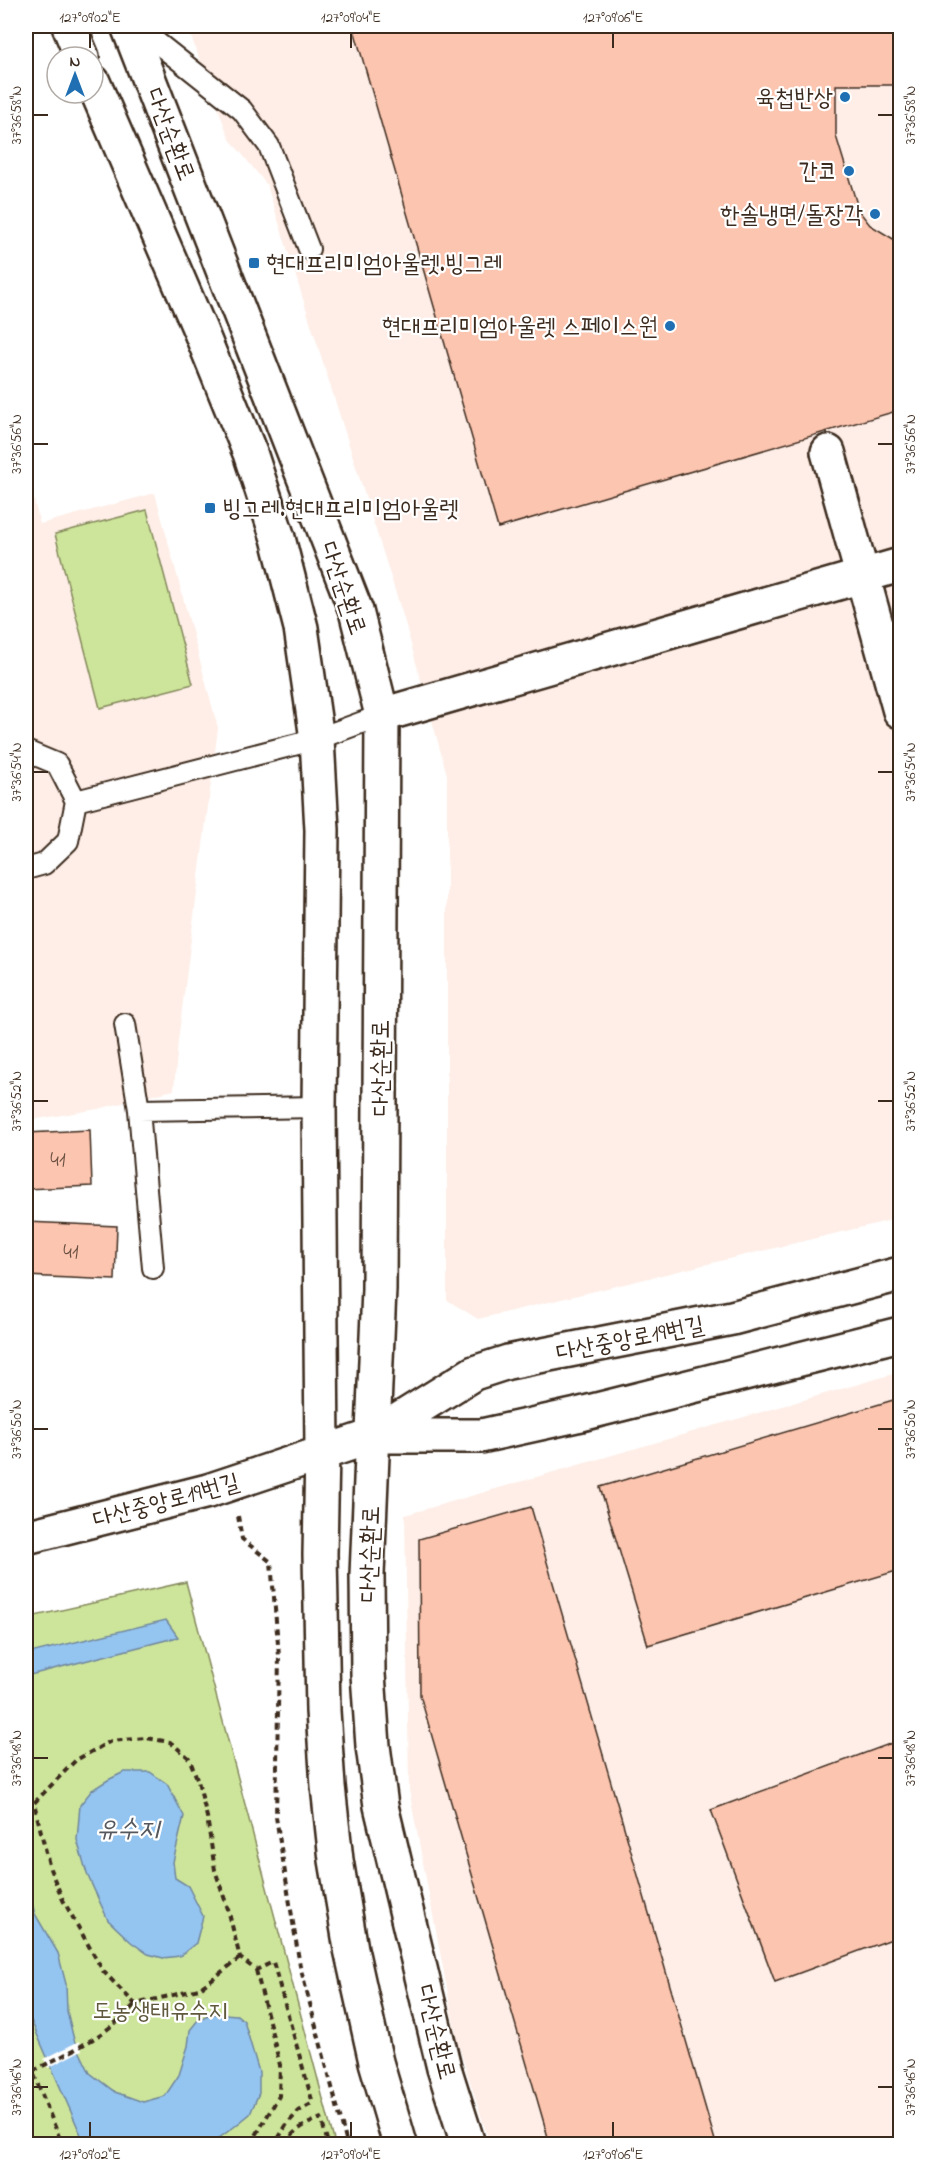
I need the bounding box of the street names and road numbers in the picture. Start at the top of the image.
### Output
street label: 다산순환로 [135,84,202,186]
street label: 다산순환로 [309,537,374,640]
street label: 다산순환로 [365,1020,400,1116]
street label: 다산중앙로19번길 [553,1309,707,1372]
street label: 다산중앙로19번길 [90,1466,244,1539]
street label: 다산순환로 [352,1505,391,1603]
street label: 다산순환로 [406,1982,463,2084]

